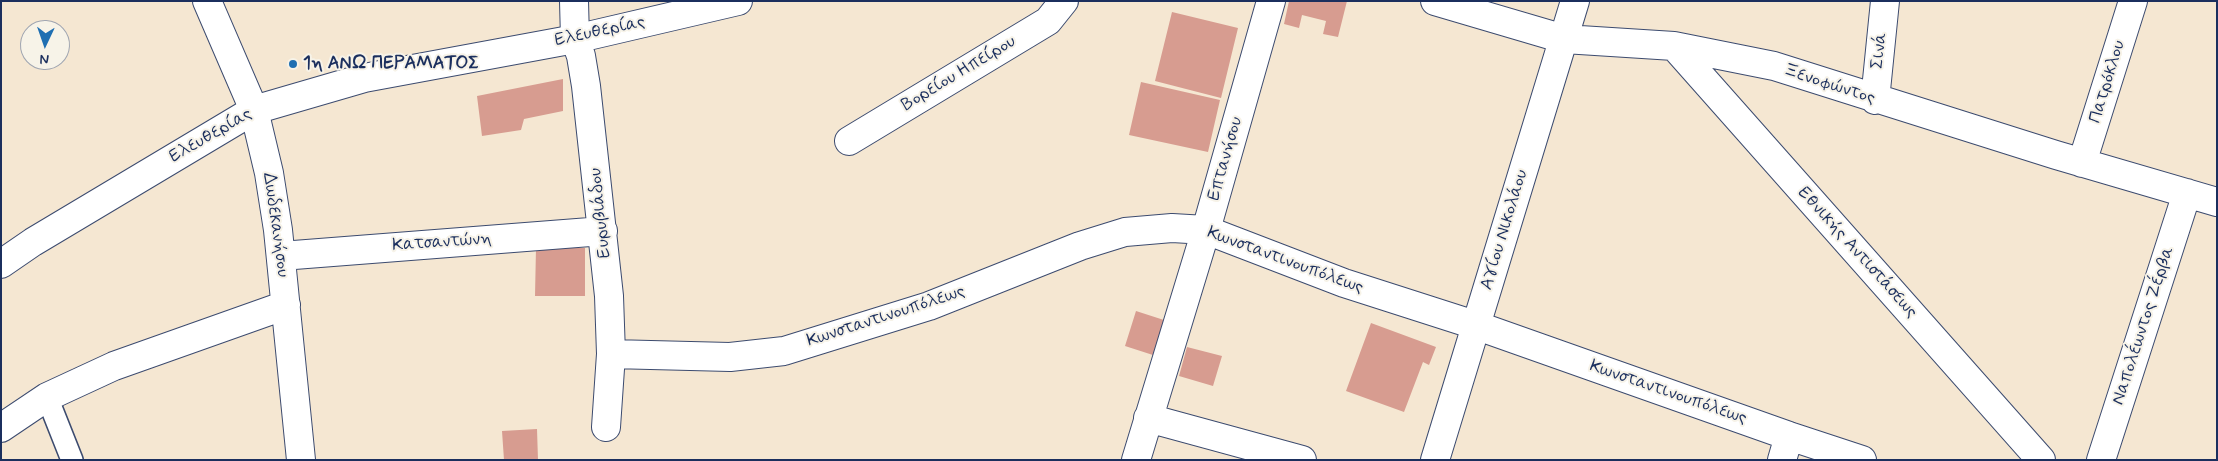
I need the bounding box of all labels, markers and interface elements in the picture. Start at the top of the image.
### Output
street label: Ελευθερίας [553,12,647,52]
north arrow [20,20,70,70]
street label: Βορείου Ηπείρου [898,31,1020,117]
street label: Σινά [1867,32,1893,70]
street label: Πατρόκλου [2085,38,2131,126]
text: N [39,50,49,68]
place label: 1η ΑΝΩ ΠΕΡΑΜΑΤΟΣ [303,53,479,75]
marker: 1η ΑΝΩ ΠΕΡΑΜΑΤΟΣ [287,58,299,70]
street label: Ξενοφώντος [1780,60,1878,110]
street label: Ελευθερίας [166,104,256,168]
street label: Επτανήσου [1204,114,1248,204]
street label: Ευρυβιάδου [586,167,616,259]
street label: Αγίου Νικολάου [1476,167,1534,293]
street label: Δωδεκανήσου [257,171,293,279]
street label: Εθνικής Αντιστάσεως [1792,183,1922,323]
street label: Κωνσταντινουπόλεως [1204,223,1366,299]
street label: Κατσαντώνη [391,229,493,257]
street label: Ναπολέωντος Ζέρβα [2108,244,2180,408]
street label: Κωνσταντινουπόλεως [804,281,968,353]
street label: Κωνσταντινουπόλεως [1586,356,1750,430]

